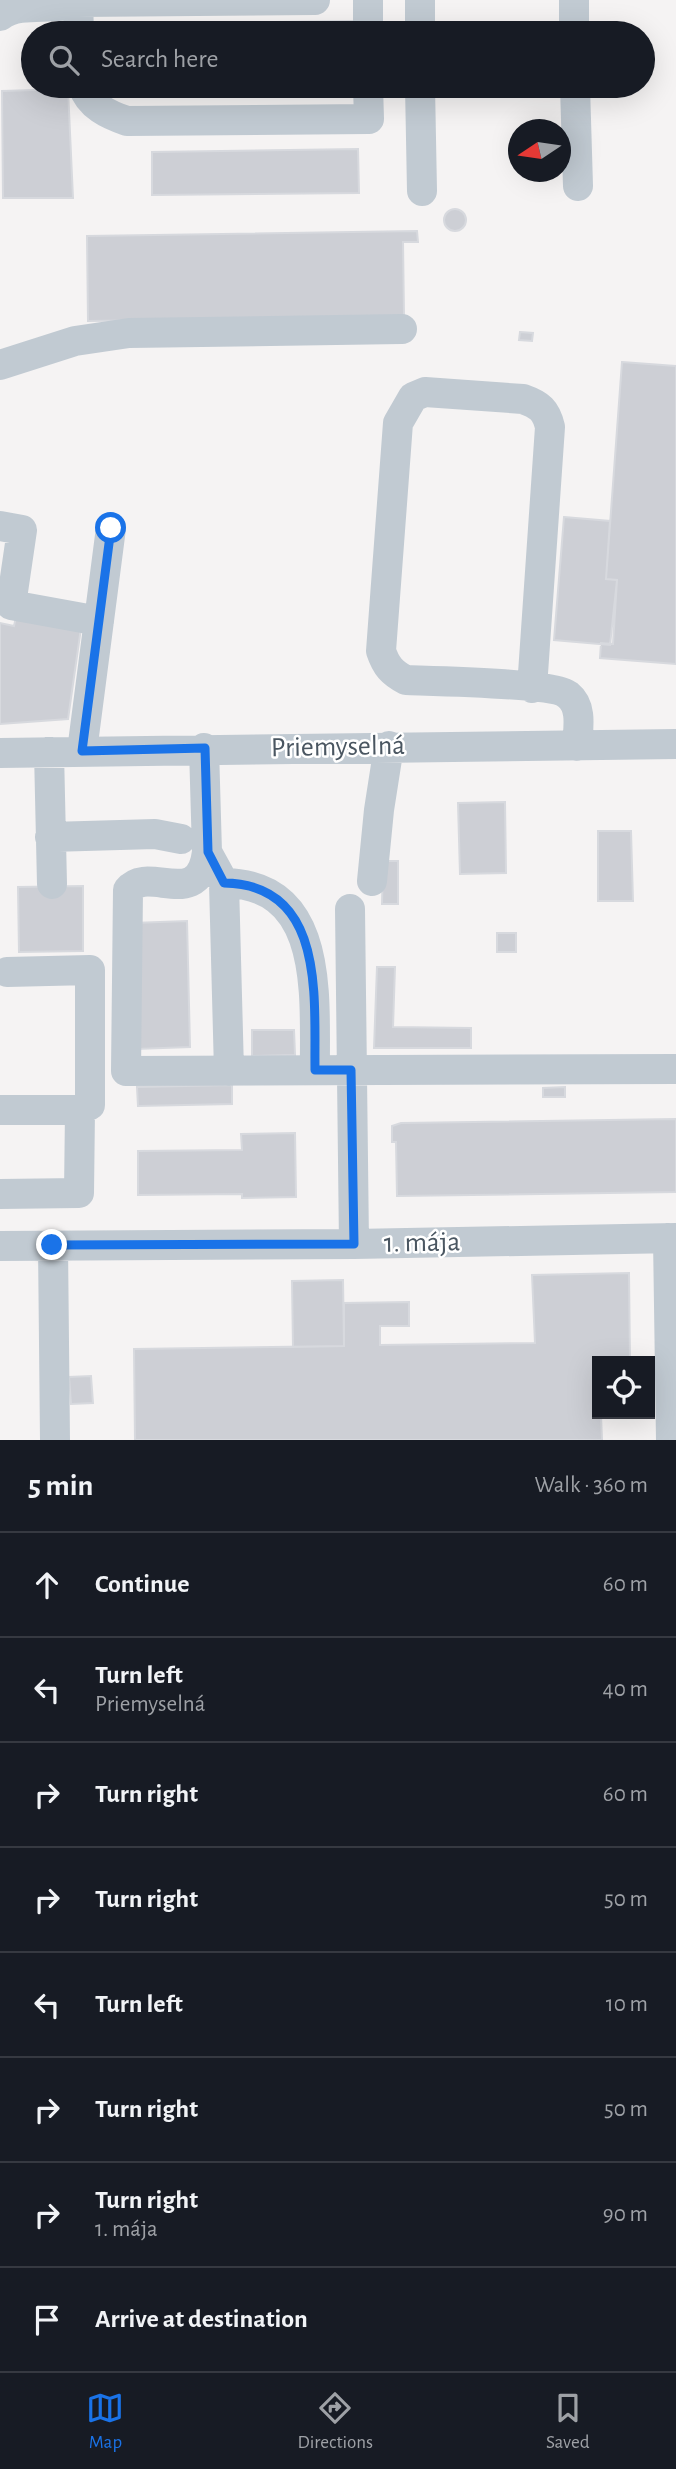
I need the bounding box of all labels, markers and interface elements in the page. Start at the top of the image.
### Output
search box [21,21,655,98]
icon: search [45,41,83,79]
text: Search here [101,46,219,72]
north arrow [508,119,571,182]
route start [95,512,126,543]
street label: Priemyselná [271,732,405,762]
street label: 1. mája [384,1228,460,1258]
route end [36,1229,67,1260]
map controls [592,1356,655,1419]
button: locate [592,1356,655,1419]
text: 5 min [28,1471,93,1501]
text: Walk · 360 m [534,1474,648,1497]
icon: ahead [28,1566,66,1604]
text: Continue [95,1571,190,1597]
text: 60 m [603,1573,648,1596]
text: Turn left [95,1662,183,1688]
icon: left [28,1671,66,1709]
text: 40 m [603,1678,648,1701]
text: Priemyselná [95,1693,205,1716]
icon: right [28,1776,66,1814]
text: Turn right [95,1781,198,1807]
text: 60 m [603,1783,648,1806]
icon: right [28,1881,66,1919]
text: Turn right [95,1886,198,1912]
text: 50 m [604,1888,648,1911]
icon: left [28,1986,66,2024]
text: Turn left [95,1991,183,2017]
text: 10 m [606,1993,648,2016]
icon: right [28,2091,66,2129]
text: Turn right [95,2096,198,2122]
text: 50 m [604,2098,648,2121]
text: Turn right [95,2187,198,2213]
icon: right [28,2196,66,2234]
text: 90 m [603,2203,648,2226]
text: 1. mája [95,2218,158,2241]
icon: arrive [28,2301,66,2339]
text: Arrive at destination [95,2306,308,2332]
tab: Map [86,2389,124,2454]
tab: Directions [297,2389,373,2454]
tab: Saved [546,2389,590,2454]

